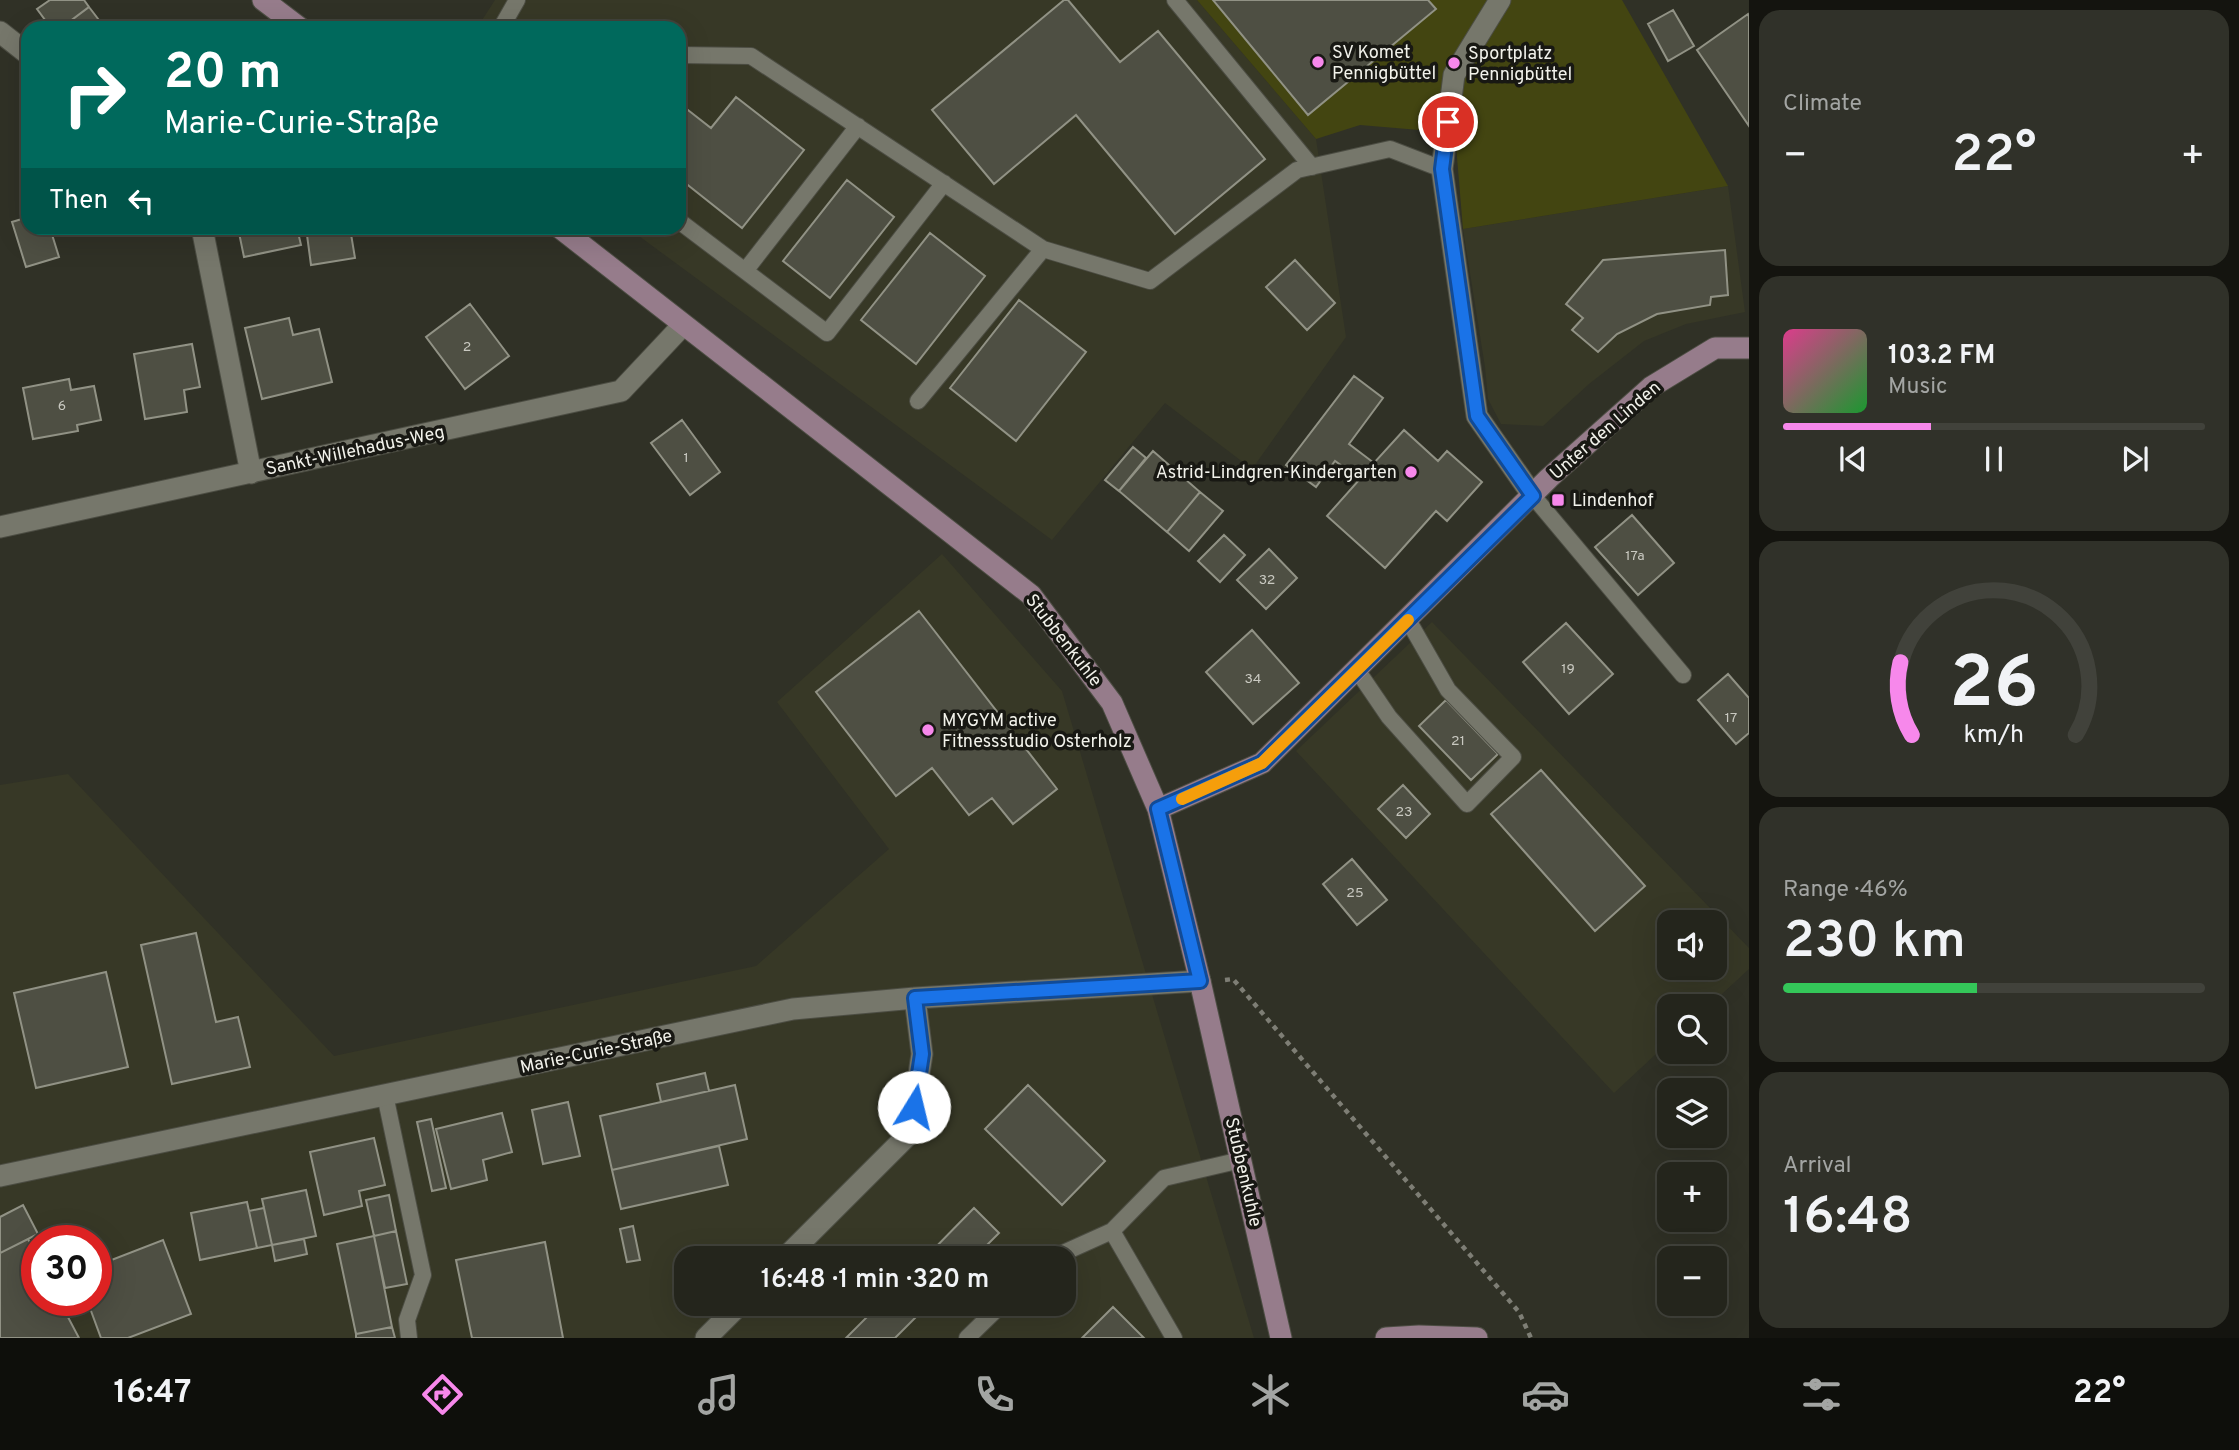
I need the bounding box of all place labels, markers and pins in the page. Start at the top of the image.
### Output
place label: SV Komet Pennigbüttel [1332,42,1436,86]
place label: Sportplatz Pennigbüttel [1468,43,1572,87]
marker: SV Komet Pennigbüttel [1310,54,1326,70]
marker: Sportplatz Pennigbüttel [1446,55,1462,71]
pin [1418,92,1478,152]
place label: Astrid-Lindgren-Kindergarten [1156,462,1397,485]
marker: Astrid-Lindgren-Kindergarten [1403,464,1419,480]
place label: Lindenhof [1572,490,1653,513]
marker: Lindenhof [1550,492,1566,508]
place label: MYGYM active Fitnessstudio Osterholz [942,710,1132,754]
marker: MYGYM active Fitnessstudio Osterholz [920,722,936,738]

